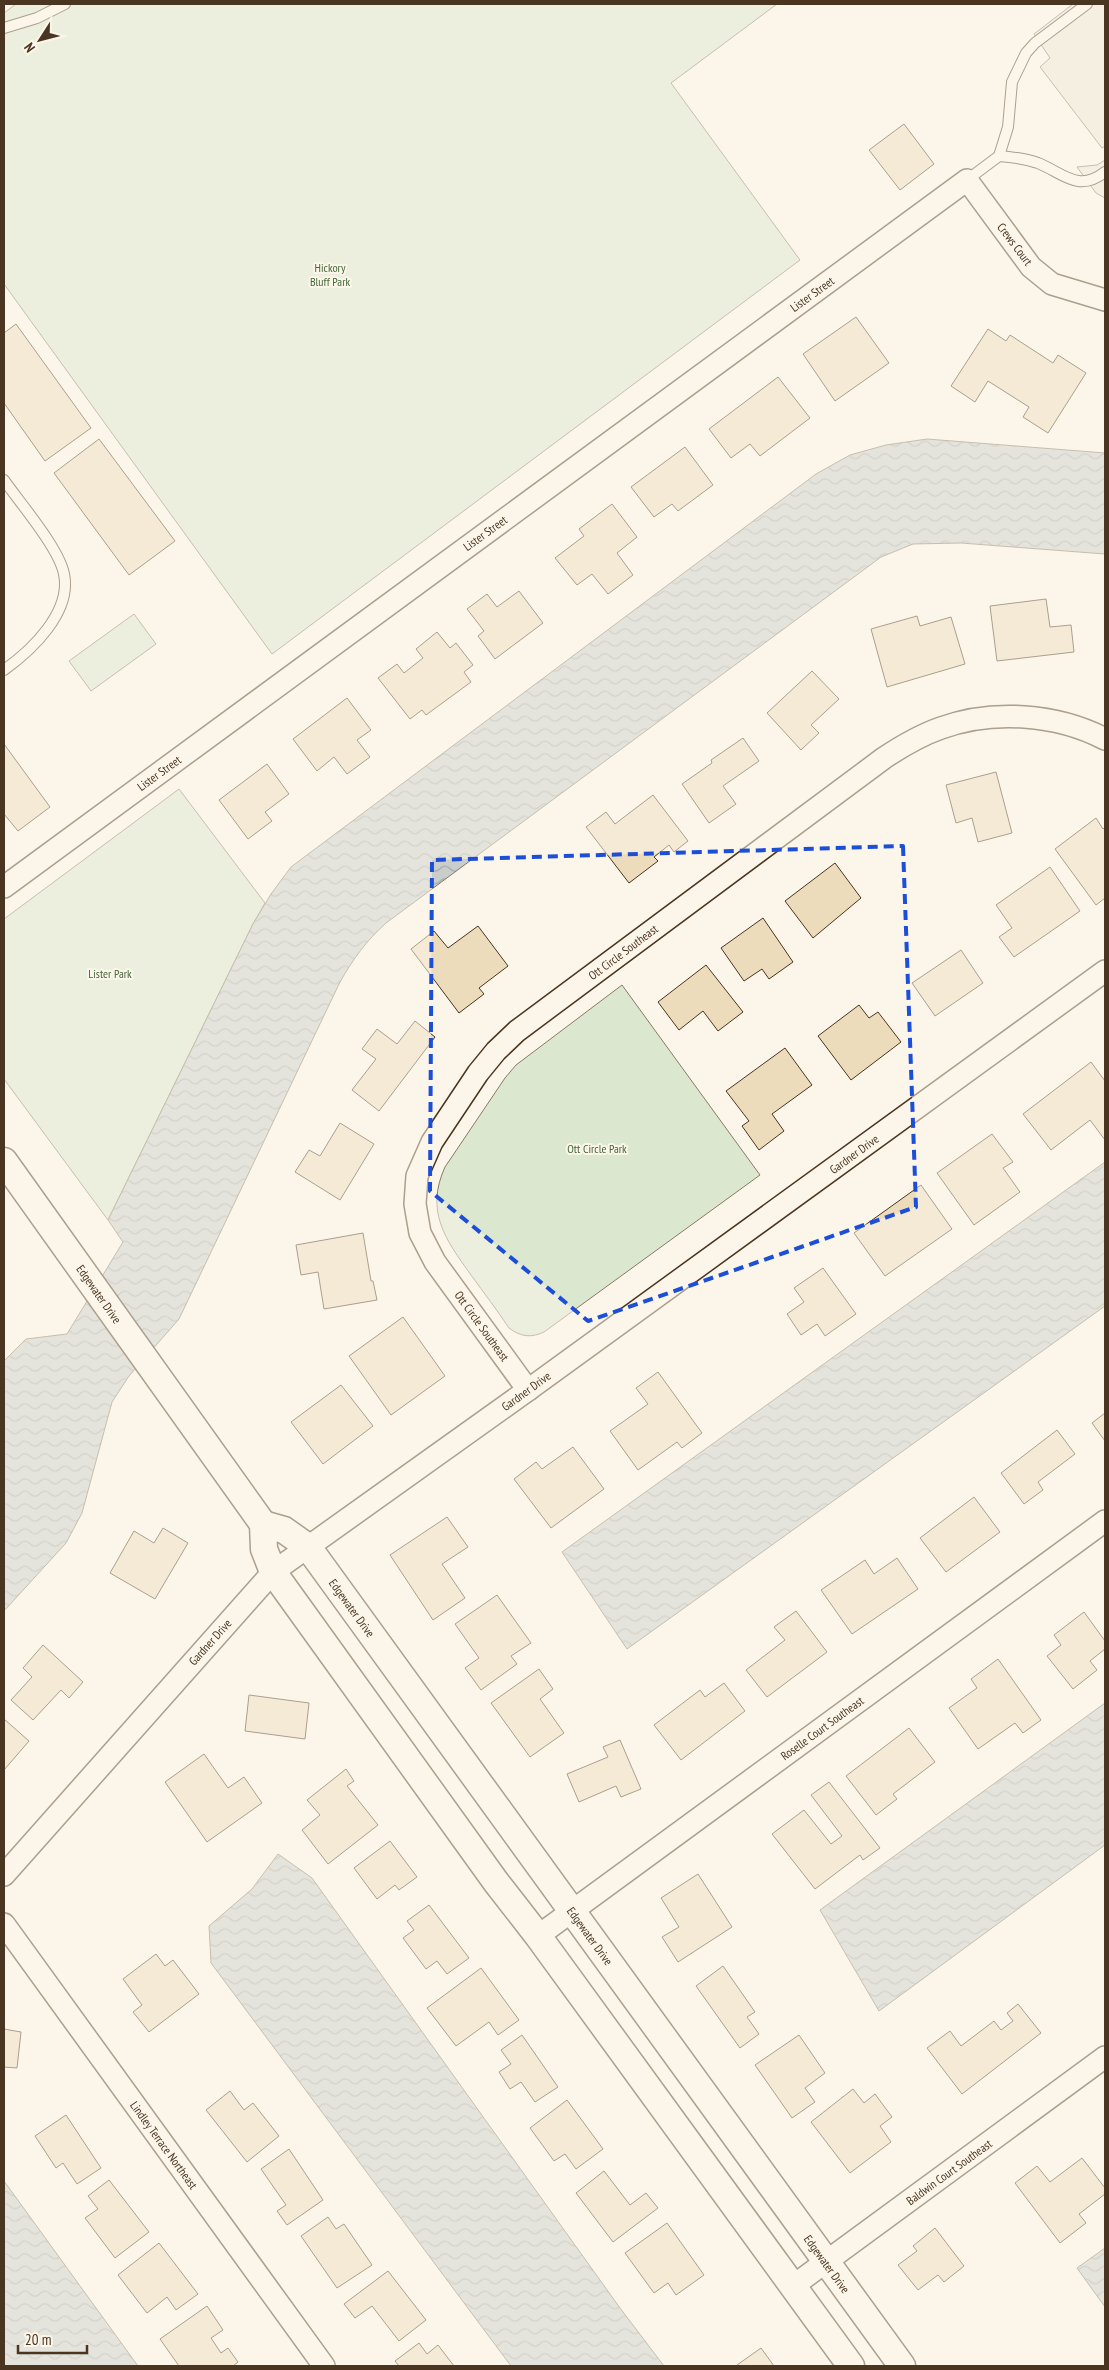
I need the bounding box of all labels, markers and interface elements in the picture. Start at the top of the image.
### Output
north arrow [15,15,65,65]
text: N [20,39,39,56]
street label: Crews Court [994,220,1036,269]
park label: Hickory Bluff Park [310,260,350,289]
street label: Lister Street [787,273,837,315]
street label: Lister Street [460,512,510,554]
street label: Lister Street [134,752,184,794]
street label: Ott Circle Southeast [585,921,661,983]
park label: Lister Park [88,966,132,981]
street label: Gardner Drive [827,1131,882,1177]
park label: Ott Circle Park [567,1141,627,1156]
street label: Edgewater Drive [73,1262,125,1326]
street label: Ott Circle Southeast [452,1288,513,1365]
street label: Gardner Drive [499,1368,554,1414]
street label: Edgewater Drive [326,1576,378,1640]
street label: Gardner Drive [185,1616,235,1668]
street label: Roselle Court Southeast [778,1692,867,1763]
street label: Edgewater Drive [564,1904,616,1968]
street label: Lindley Terrace Northeast [127,2098,201,2192]
street label: Baldwin Court Southeast [903,2136,995,2208]
street label: Edgewater Drive [801,2232,853,2296]
scale bar [18,2322,86,2354]
text: 20 m [25,2330,51,2349]

